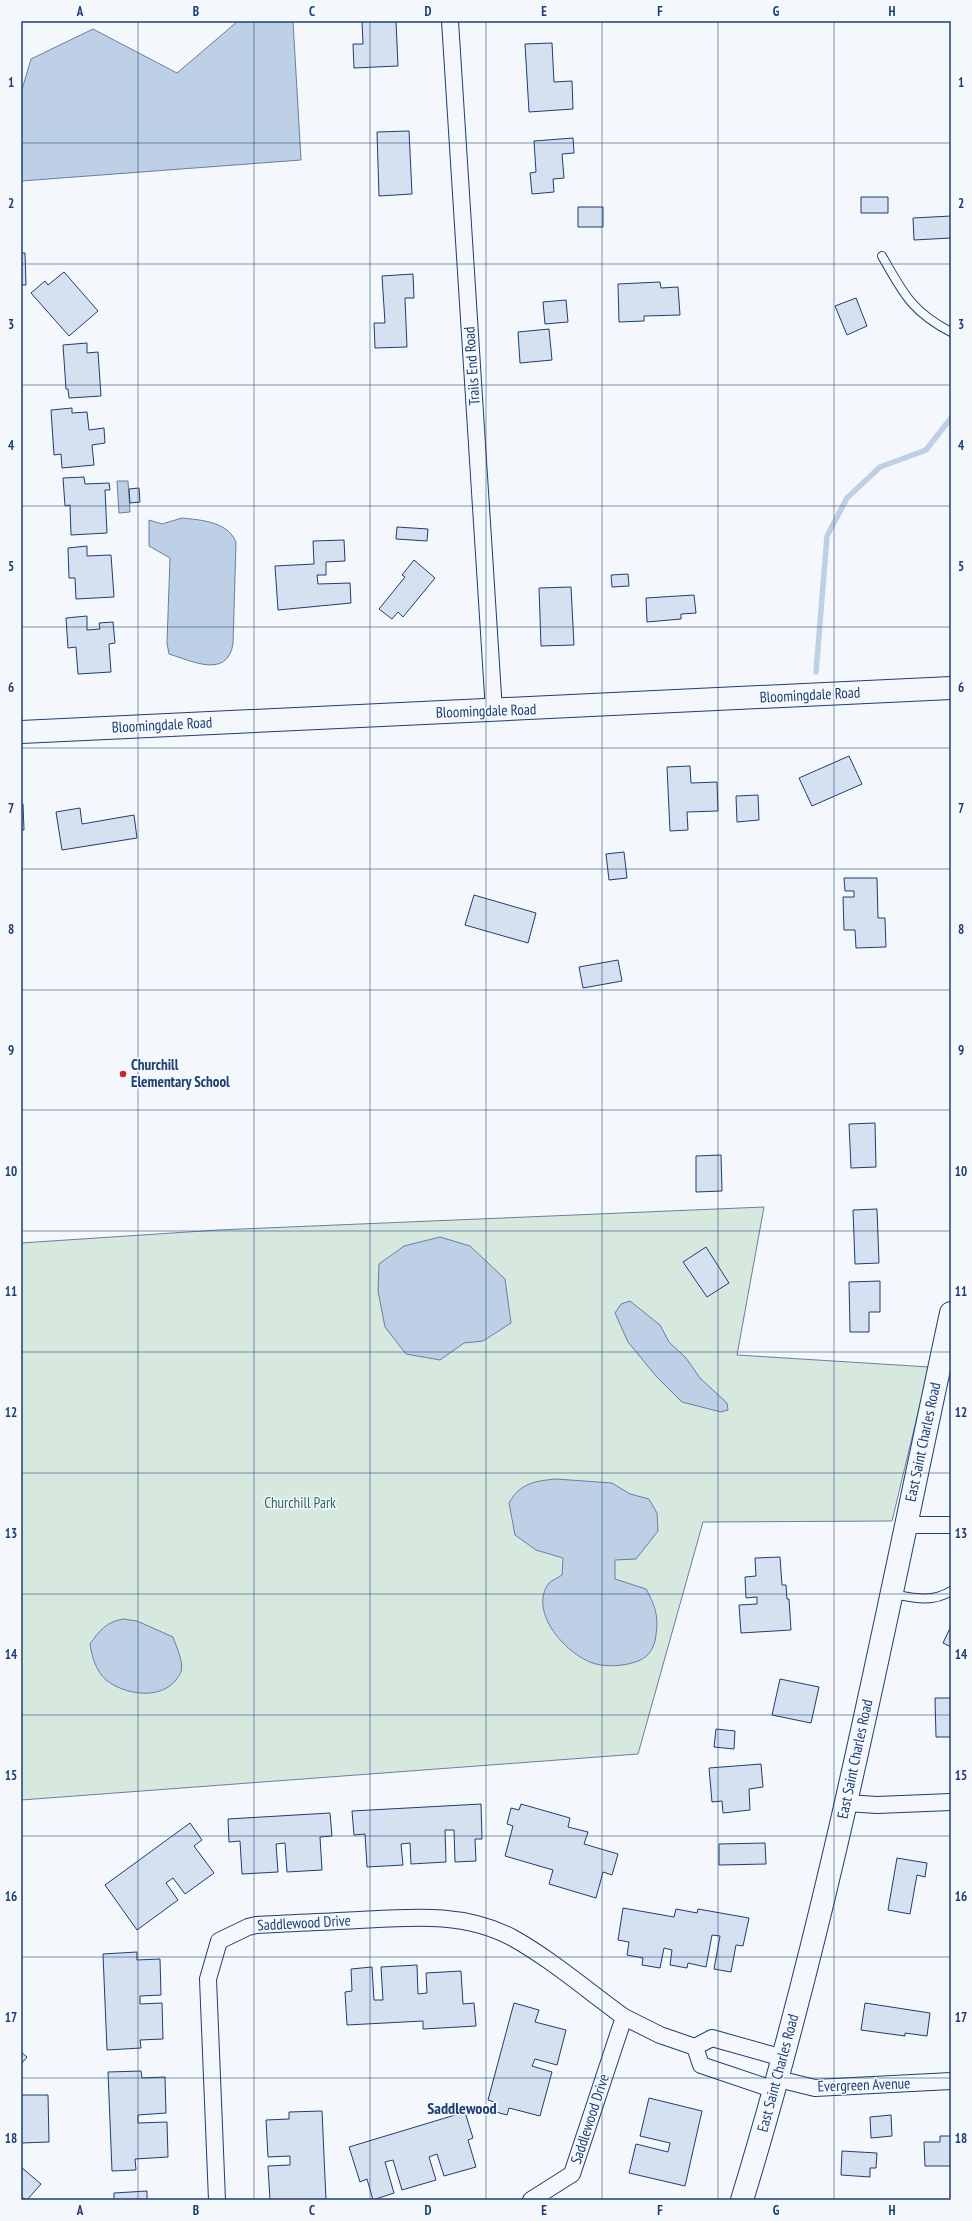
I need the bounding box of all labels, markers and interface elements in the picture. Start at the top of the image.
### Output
text: A [76,3,84,20]
text: B [193,3,199,20]
text: C [309,3,315,20]
text: D [425,3,432,20]
text: E [541,3,547,20]
text: F [657,3,663,20]
text: G [773,3,780,20]
text: H [889,3,896,20]
text: 1 [8,74,14,91]
text: 1 [958,74,964,91]
text: 2 [8,195,14,212]
text: 2 [958,195,964,212]
text: 3 [8,316,14,333]
text: 3 [958,316,964,333]
street label: Trails End Road [459,326,484,406]
text: 4 [8,437,15,454]
text: 4 [958,437,965,454]
text: 5 [8,558,14,575]
text: 5 [958,558,964,575]
text: 6 [8,679,14,696]
text: 6 [958,679,964,696]
street label: Bloomingdale Road [759,682,861,707]
street label: Bloomingdale Road [435,699,537,722]
street label: Bloomingdale Road [111,712,213,737]
text: 7 [8,800,14,817]
text: 7 [958,800,964,817]
text: 8 [8,921,14,938]
text: 8 [958,921,964,938]
text: 9 [8,1042,14,1059]
text: 9 [958,1042,964,1059]
place label: Churchill Elementary School [131,1055,230,1091]
marker: Churchill Elementary School [118,1069,128,1079]
text: 10 [5,1163,17,1180]
text: 10 [955,1163,967,1180]
text: 11 [5,1283,17,1300]
text: 11 [955,1283,967,1300]
street label: East Saint Charles Road [901,1380,944,1503]
text: 12 [5,1404,17,1421]
text: 12 [955,1404,967,1421]
park label: Churchill Park [264,1493,336,1512]
text: 13 [5,1525,17,1542]
text: 13 [955,1525,967,1542]
text: 14 [5,1646,18,1663]
text: 14 [955,1646,968,1663]
street label: East Saint Charles Road [833,1697,876,1820]
text: 15 [5,1767,17,1784]
text: 15 [955,1767,967,1784]
text: 16 [5,1888,17,1905]
text: 16 [955,1888,967,1905]
street label: Saddlewood Drive [257,1911,351,1934]
text: 17 [5,2009,17,2026]
text: 17 [955,2009,967,2026]
street label: East Saint Charles Road [753,2012,802,2134]
street label: Saddlewood Drive [566,2071,613,2166]
street label: Evergreen Avenue [817,2073,911,2096]
district label: Saddlewood [427,2098,497,2118]
text: 18 [5,2130,17,2147]
text: 18 [955,2130,967,2147]
text: A [76,2202,84,2219]
text: B [193,2202,199,2219]
text: C [309,2202,315,2219]
text: D [425,2202,432,2219]
text: E [541,2202,547,2219]
text: F [657,2202,663,2219]
text: G [773,2202,780,2219]
text: H [889,2202,896,2219]

